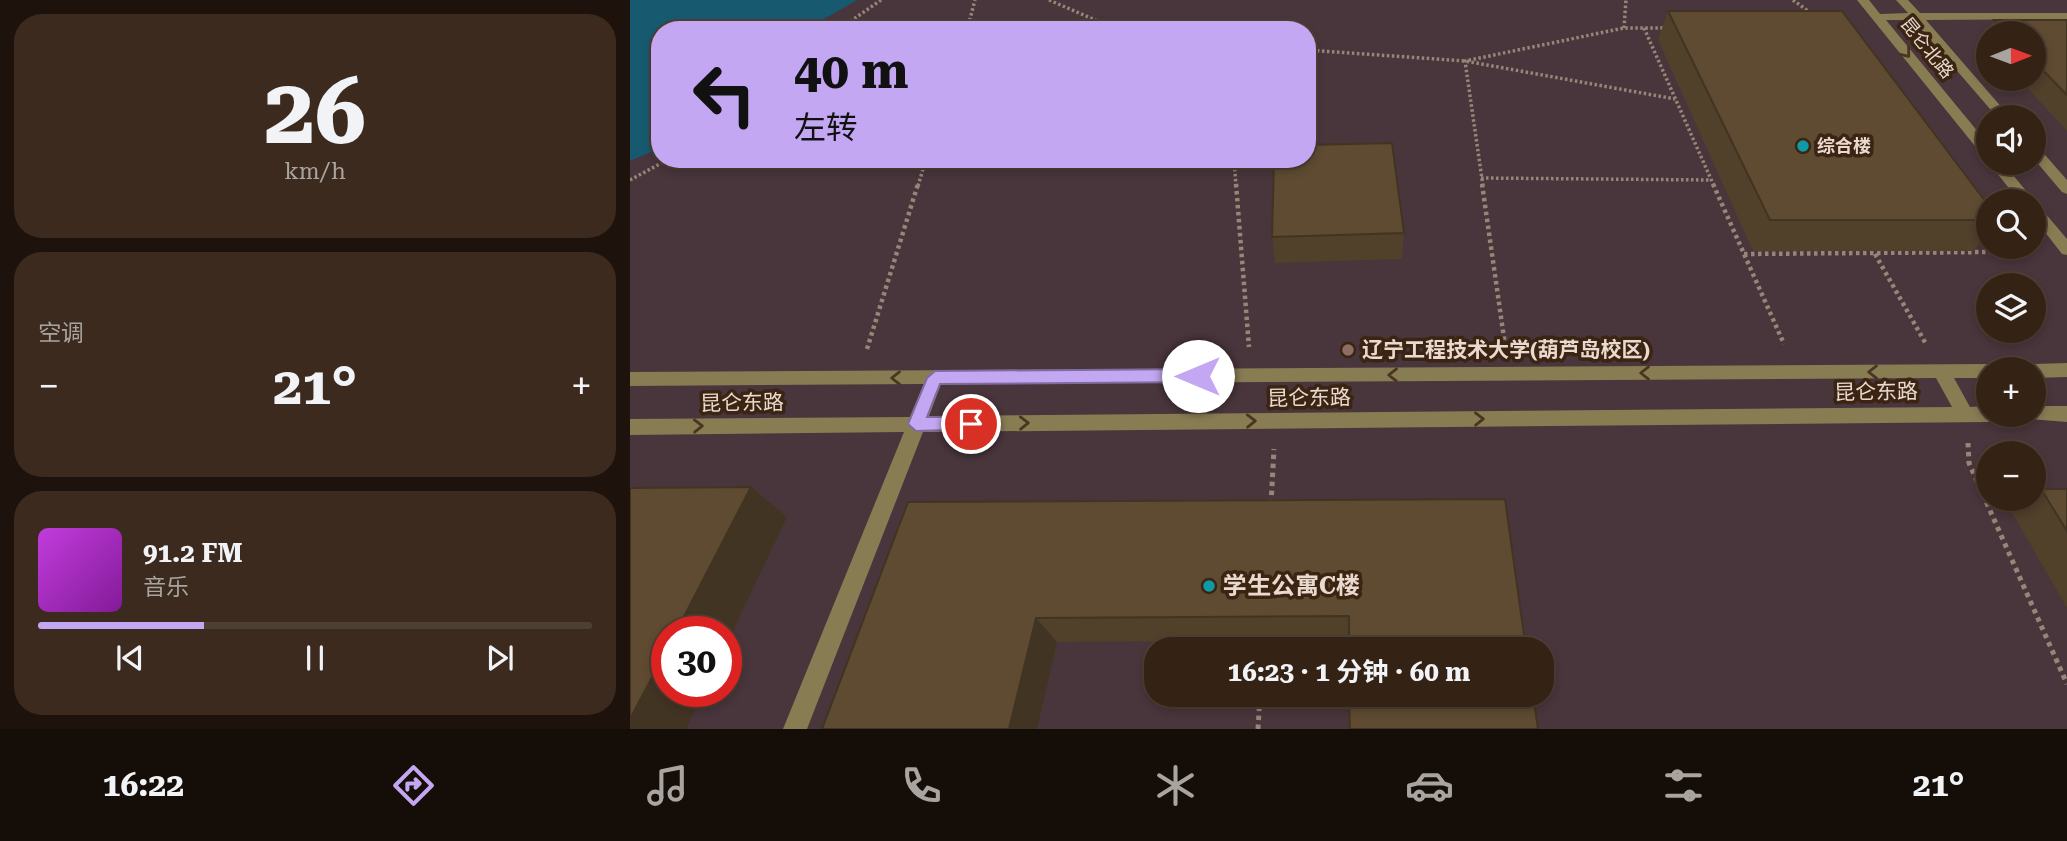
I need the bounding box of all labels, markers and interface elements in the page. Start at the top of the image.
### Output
street label: 昆仑北路 [1897,13,1958,82]
north arrow [1976,21,2046,91]
map controls [1976,21,2046,511]
text: 40 m [794,43,909,100]
one-way arrow [1898,45,1911,57]
icon: left [679,49,770,140]
text: 26 [264,59,366,165]
button: sound [1976,105,2046,175]
text: 左转 [794,109,858,147]
place label: 综合楼 [1817,135,1871,156]
marker: 综合楼 [1795,138,1811,154]
text: km/h [284,158,346,185]
button: search [1976,189,2046,259]
button: layers [1976,273,2046,343]
text: 空调 [38,320,84,347]
place label: 辽宁工程技术大学(葫芦岛校区) [1362,338,1650,362]
position arrow [1161,339,1235,413]
marker: 辽宁工程技术大学(葫芦岛校区) [1340,342,1356,358]
text: 21° [273,356,357,417]
button: + [1976,357,2046,427]
text: − [38,364,59,408]
text: + [571,364,592,408]
one-way arrow [1867,364,1878,380]
one-way arrow [1640,365,1650,381]
one-way arrow [1388,367,1398,383]
one-way arrow [891,370,901,386]
street label: 昆仑东路 [1834,379,1918,405]
street label: 昆仑东路 [1267,385,1351,411]
street label: 昆仑东路 [700,390,784,416]
pin [941,394,1001,454]
icon: arrive [952,405,990,443]
one-way arrow [1473,411,1484,426]
one-way arrow [1246,413,1257,429]
one-way arrow [1019,415,1029,431]
one-way arrow [693,419,704,434]
button: − [1976,441,2046,511]
text: 91.2 FM [143,538,243,568]
place label: 学生公寓C楼 [1223,572,1360,600]
text: 音乐 [143,574,189,601]
marker: 学生公寓C楼 [1201,578,1217,594]
speed limit sign: 30 [651,616,742,707]
icon: previous [111,639,149,677]
icon: pause [296,639,334,677]
icon: next [481,639,519,677]
text: 16:23 · 1 分钟 · 60 m [1228,657,1470,687]
icon: directions [389,761,438,810]
icon: music [643,761,692,810]
icon: phone [897,761,946,810]
icon: climate [1151,761,1200,810]
icon: car [1405,761,1454,810]
icon: filters [1659,761,1708,810]
text: 16:22 [102,766,184,804]
text: 21° [1913,766,1965,804]

